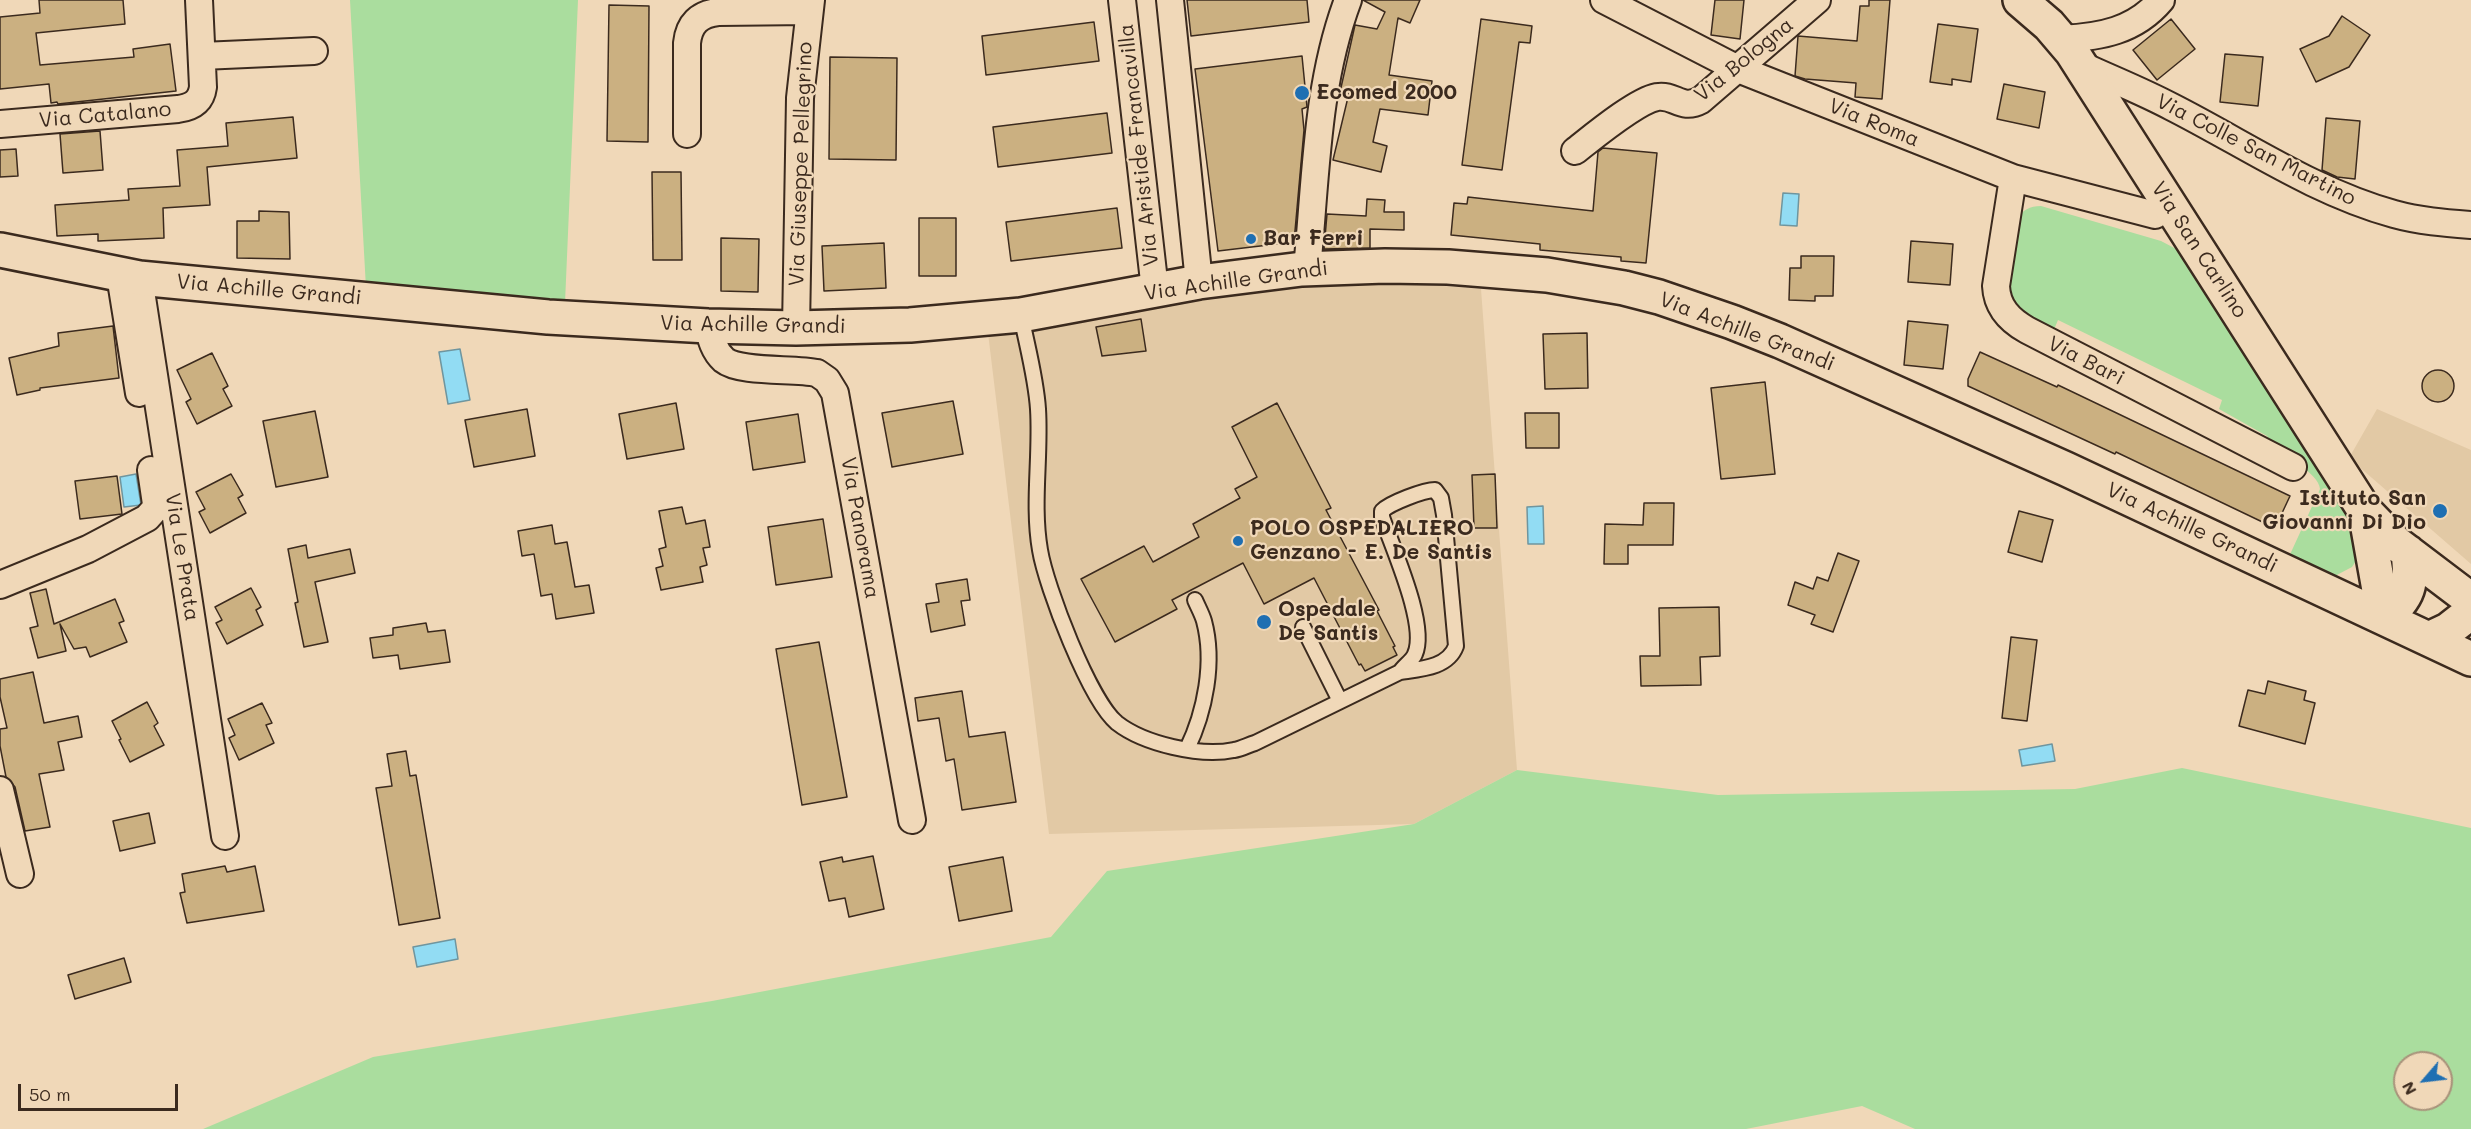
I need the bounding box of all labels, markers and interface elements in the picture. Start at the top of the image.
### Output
street label: Via Bologna [1690,12,1798,108]
street label: Via Aristide Francavilla [1114,22,1164,268]
street label: Via Giuseppe Pellegrino [784,41,818,287]
place label: Ecomed 2000 [1316,80,1457,106]
marker: Ecomed 2000 [1293,84,1311,102]
street label: Via Colle San Martino [2152,89,2360,211]
street label: Via Roma [1825,93,1923,153]
street label: Via Catalano [38,97,172,133]
street label: Via San Carlino [2146,177,2252,323]
place label: Bar Ferri [1263,226,1364,252]
marker: Bar Ferri [1244,232,1258,246]
street label: Via Achille Grandi [1142,256,1330,306]
street label: Via Achille Grandi [175,269,363,311]
street label: Via Achille Grandi [1656,287,1838,377]
street label: Via Achille Grandi [660,311,846,339]
street label: Via Bari [2043,331,2129,391]
street label: Via Panorama [835,455,885,601]
street label: Via Achille Grandi [2103,477,2281,579]
place label: Istituto San Giovanni Di Dio [2262,486,2426,536]
street label: Via Le Prata [159,491,205,623]
marker: Istituto San Giovanni Di Dio [2431,502,2449,520]
place label: POLO OSPEDALIERO Genzano - E. De Santis [1250,516,1492,566]
marker: POLO OSPEDALIERO Genzano - E. De Santis [1231,534,1245,548]
place label: Ospedale De Santis [1278,597,1378,647]
marker: Ospedale De Santis [1255,613,1273,631]
north arrow [2393,1051,2453,1111]
scale bar [21,1072,182,1110]
text: N [2396,1078,2421,1099]
text: 50 m [29,1082,71,1106]

